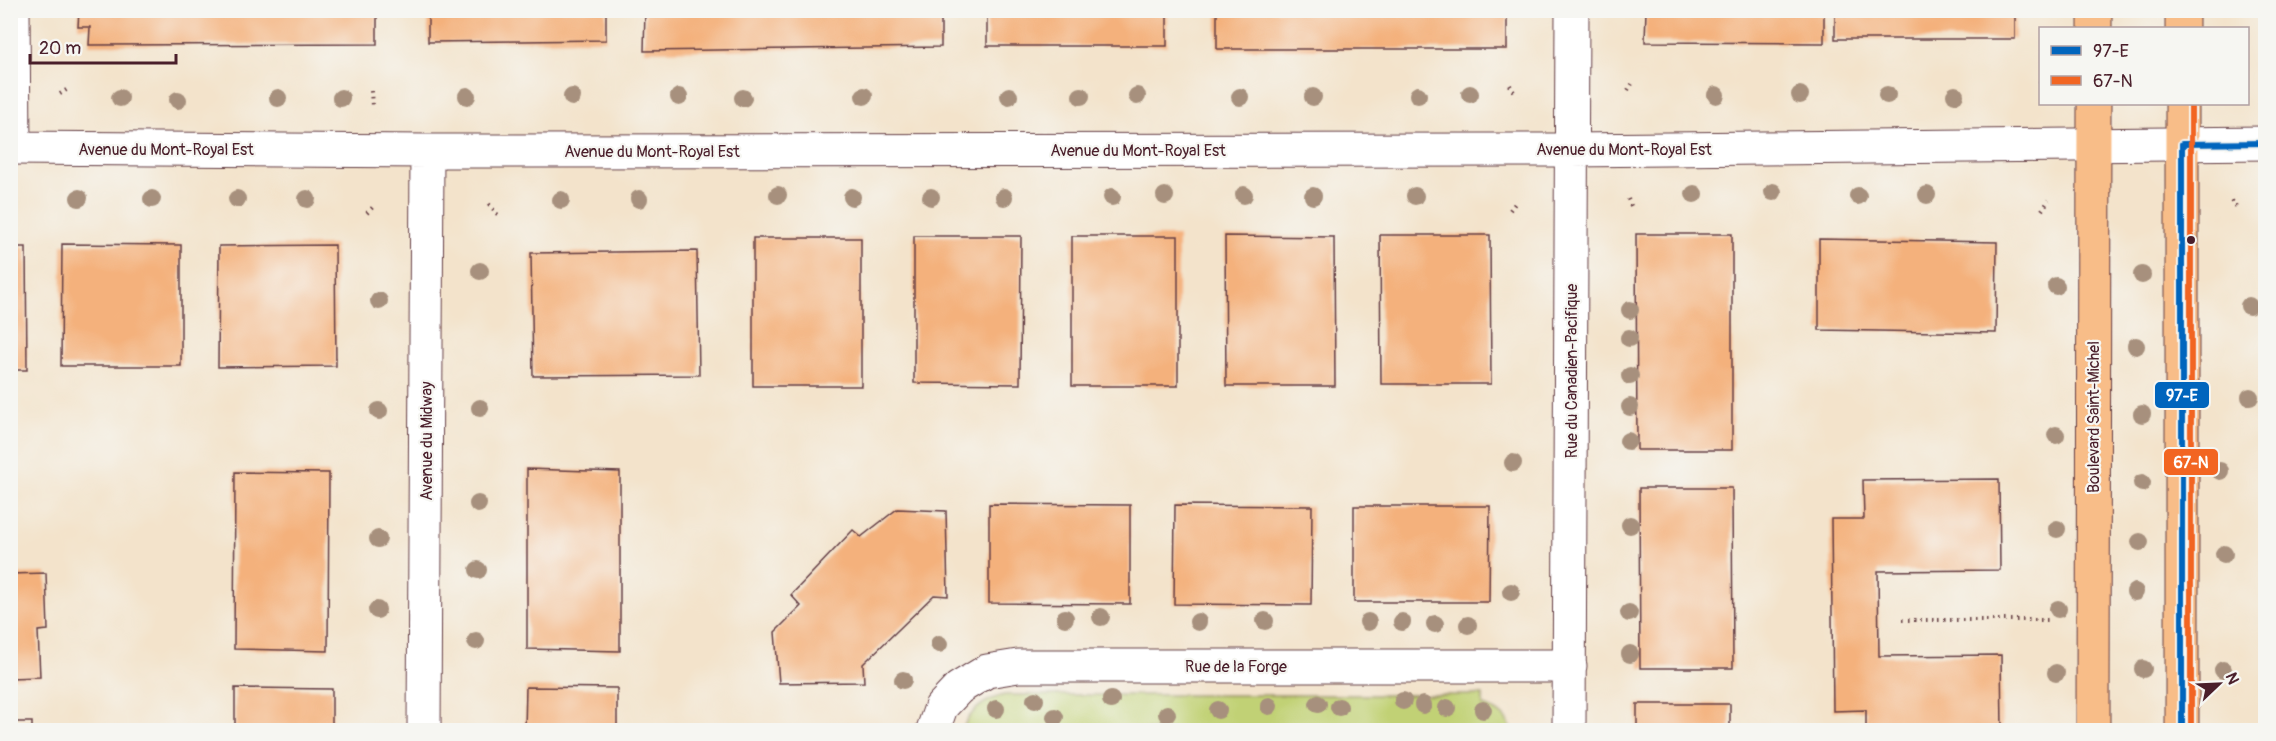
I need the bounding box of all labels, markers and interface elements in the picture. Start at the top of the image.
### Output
scale bar [30,27,176,65]
legend [2039,27,2249,105]
text: 20 m [39,37,81,60]
text: 97-E [2093,40,2129,63]
text: 67-N [2093,70,2133,93]
street label: Avenue du Mont-Royal Est [78,140,254,160]
street label: Avenue du Mont-Royal Est [1536,140,1712,160]
street label: Avenue du Mont-Royal Est [1050,141,1226,161]
street label: Avenue du Mont-Royal Est [564,142,740,162]
unlabelled marker [2185,234,2197,246]
street label: Rue du Canadien-Pacifique [1562,284,1582,458]
street label: Boulevard Saint-Michel [2084,341,2104,493]
street label: Avenue du Midway [417,381,437,501]
line badge: 97-E [2154,381,2210,409]
text: 97-E [2166,386,2199,406]
line badge: 67-N [2163,448,2219,476]
text: 67-N [2173,453,2209,473]
north arrow [2189,654,2249,714]
street label: Rue de la Forge [1185,657,1287,677]
text: N [2221,670,2243,688]

